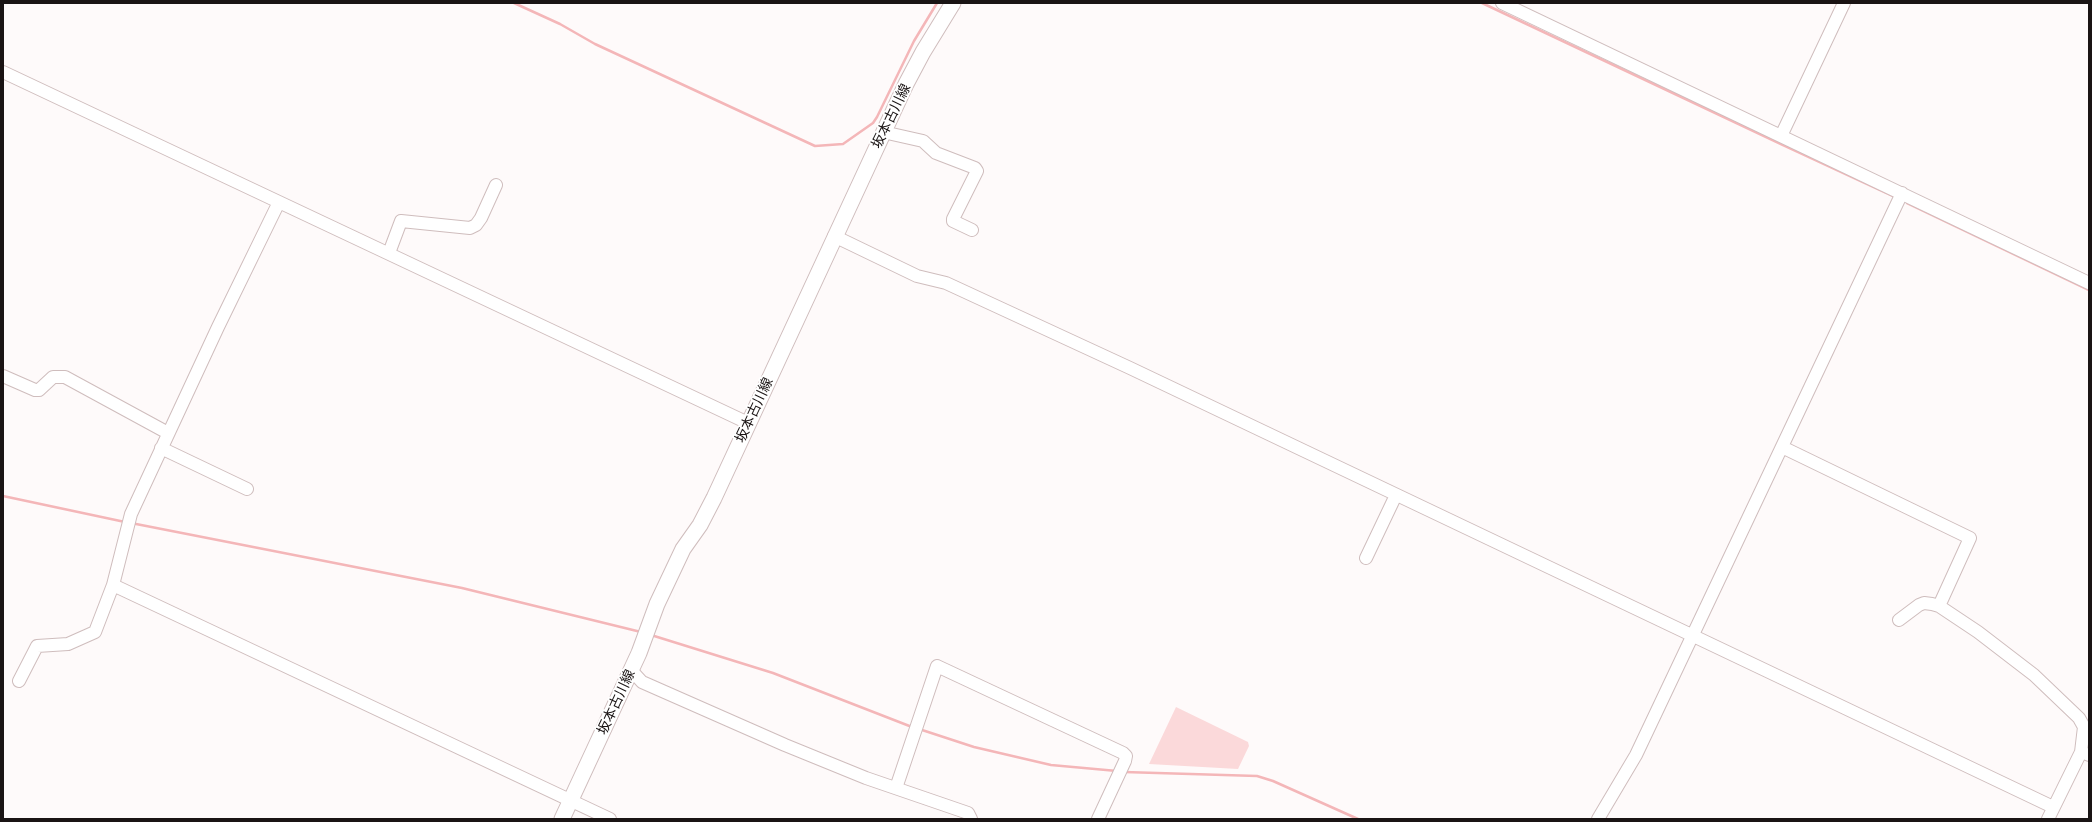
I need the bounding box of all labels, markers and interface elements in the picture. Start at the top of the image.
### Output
street label: 坂本古川線 [868,81,914,151]
street label: 坂本古川線 [732,375,776,445]
street label: 坂本古川線 [594,667,638,737]

